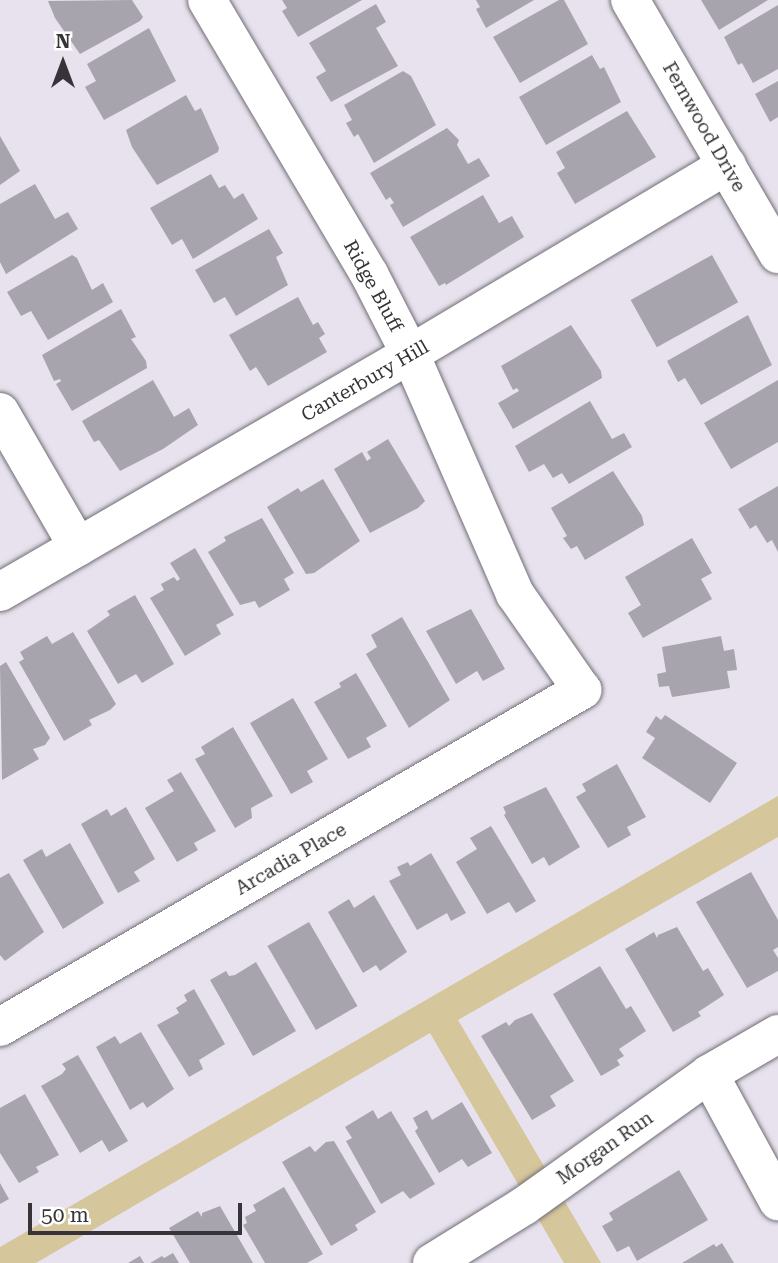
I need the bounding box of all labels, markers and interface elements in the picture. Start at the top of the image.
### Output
north arrow [28,28,98,98]
text: N [56,30,70,53]
street label: Fernwood Drive [658,58,750,196]
street label: Ridge Bluff [339,236,407,336]
street label: Canterbury Hill [297,335,433,427]
street label: Arcadia Place [232,818,350,900]
street label: Morgan Run [553,1107,657,1189]
scale bar [32,1190,245,1234]
text: 50 m [41,1203,89,1227]

